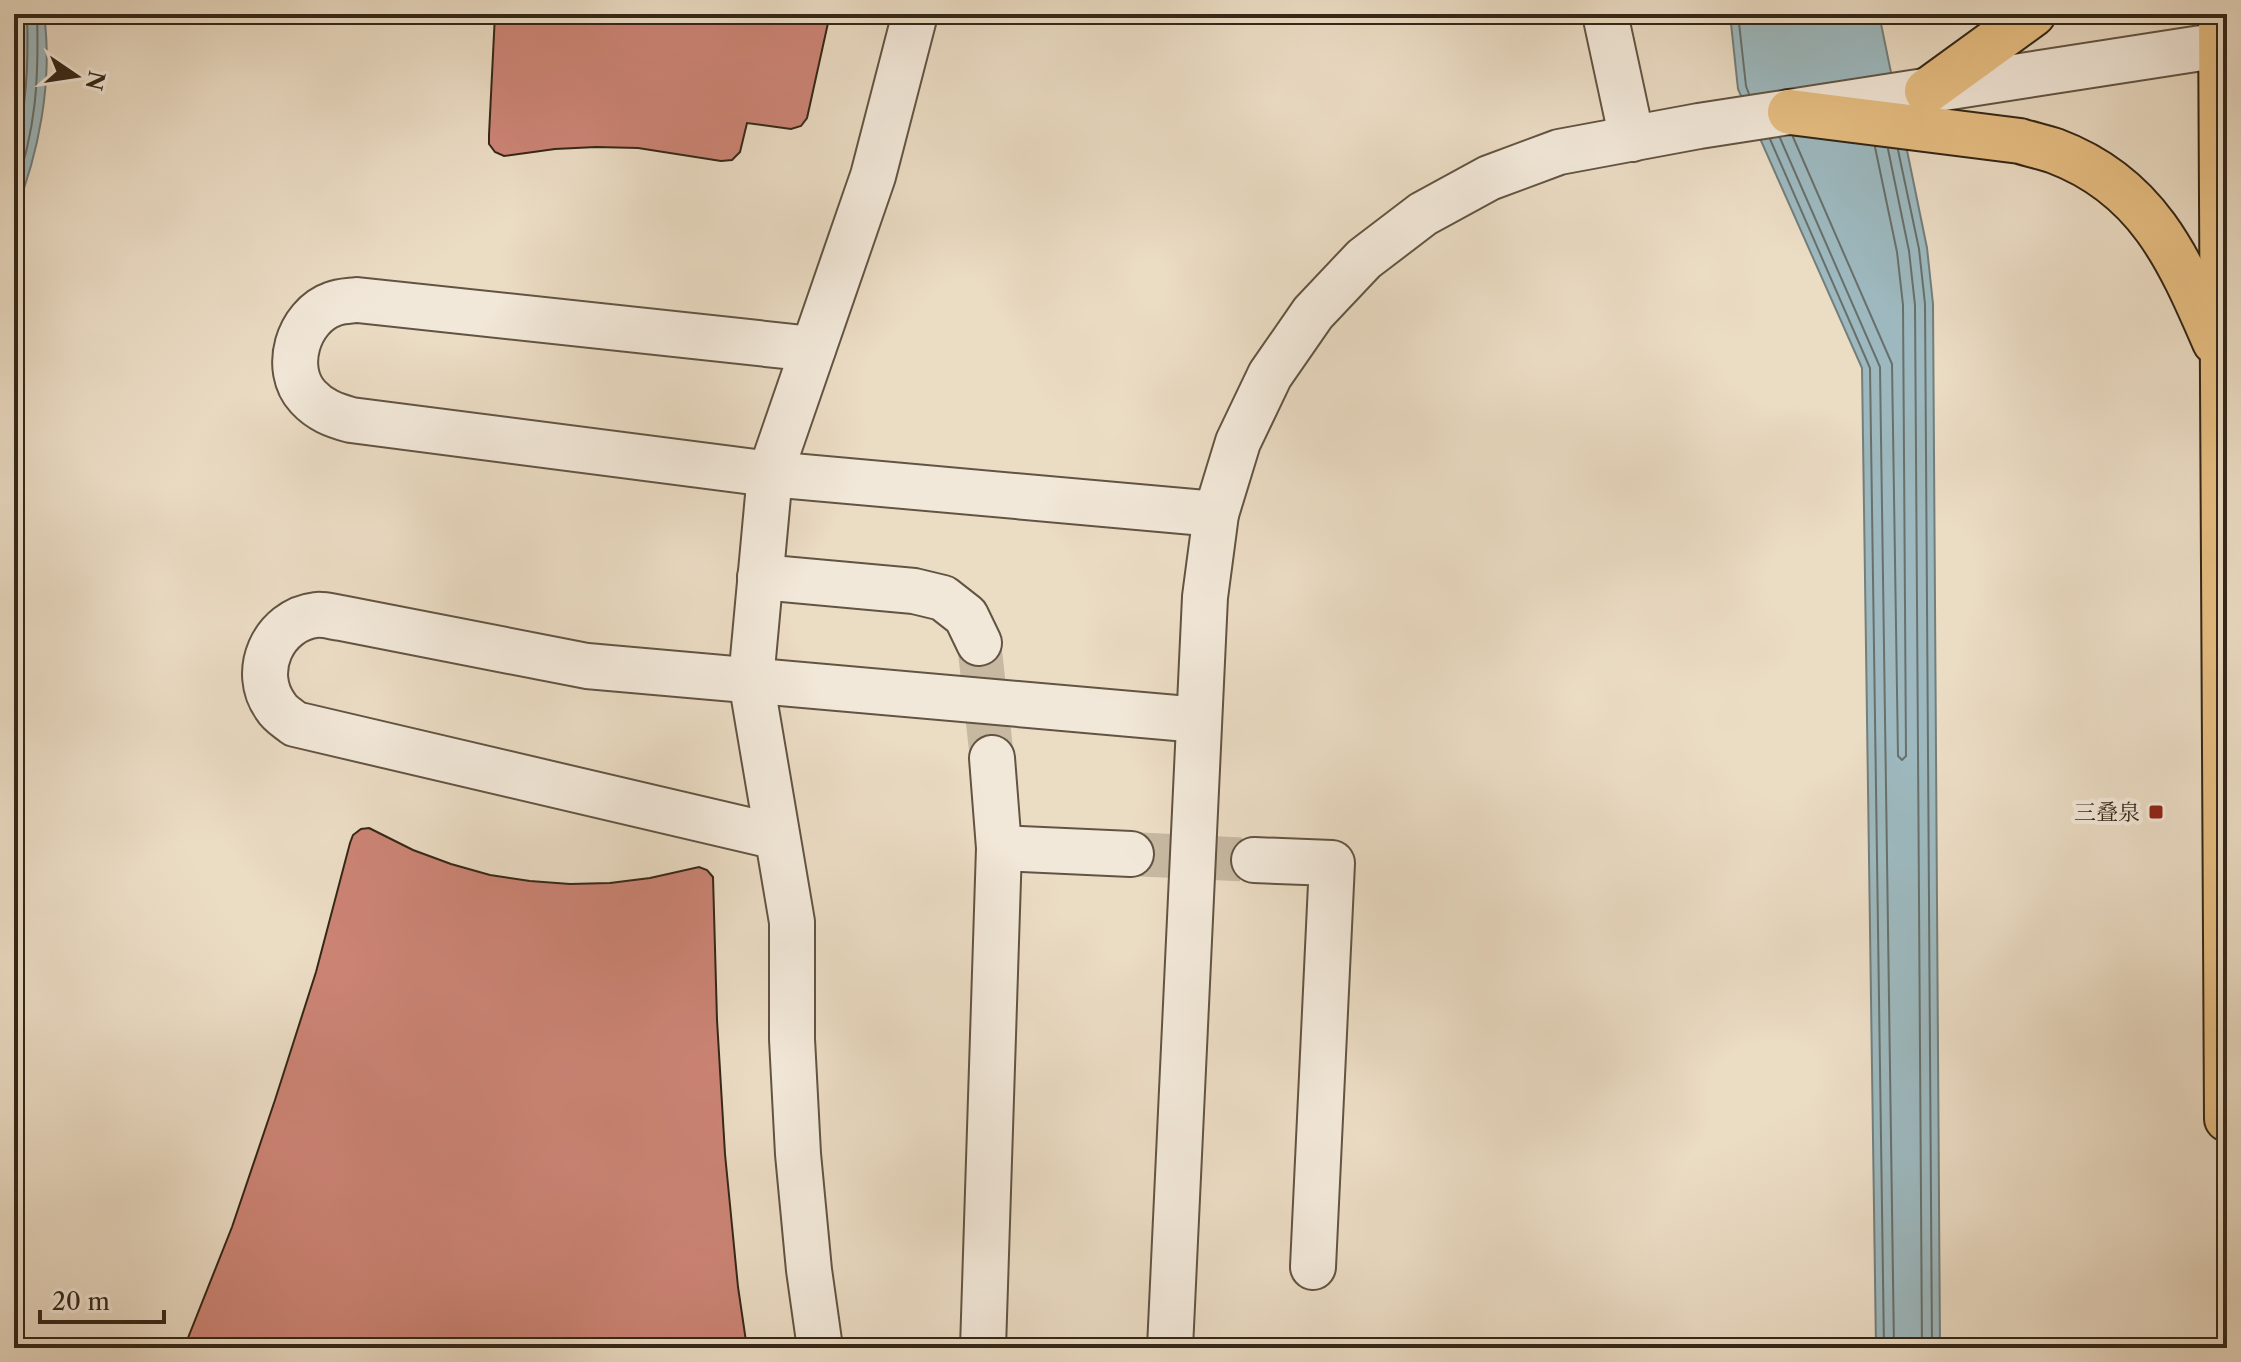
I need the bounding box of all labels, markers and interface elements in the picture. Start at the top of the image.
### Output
north arrow [36,36,116,116]
text: N [80,68,110,93]
place label: 三叠泉 [2074,799,2140,826]
marker: 三叠泉 [2147,803,2165,821]
scale bar [40,1274,164,1324]
text: 20 m [52,1287,110,1316]

